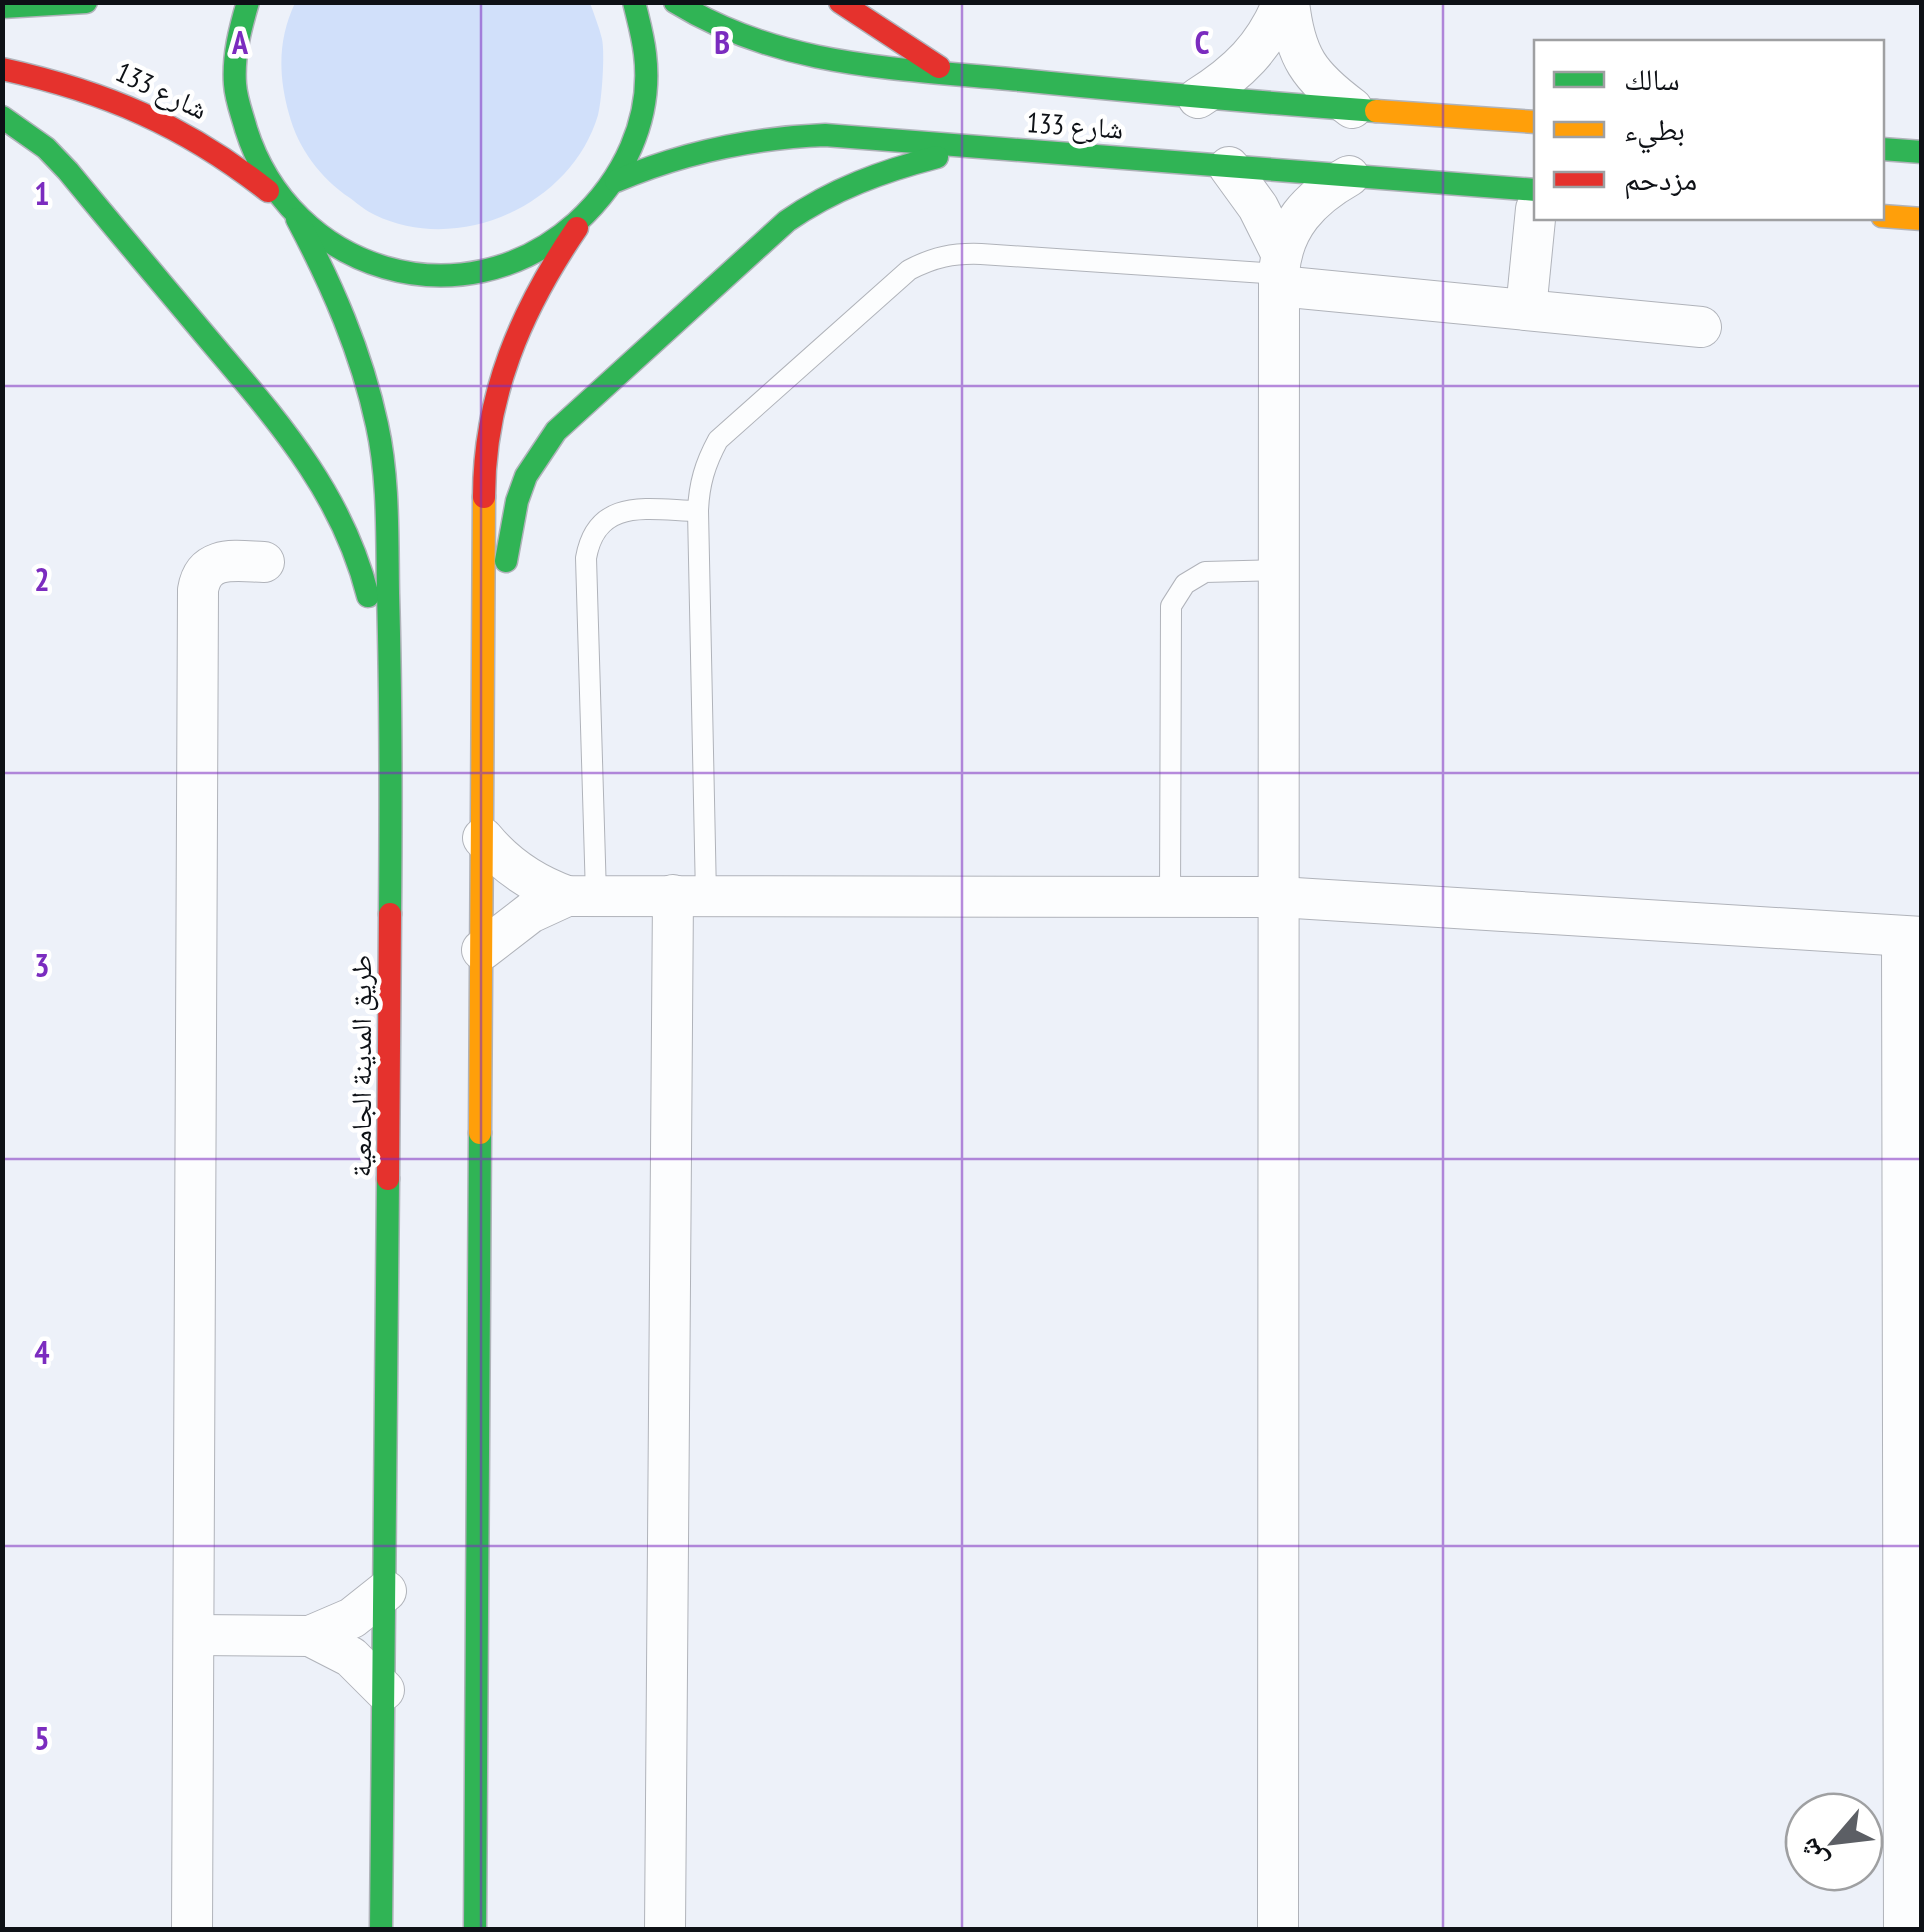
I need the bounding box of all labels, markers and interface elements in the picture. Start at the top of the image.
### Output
text: A [231,21,249,63]
text: B [714,21,730,63]
text: C [1195,21,1210,63]
legend [1534,40,1884,220]
street label: شارع 133 [110,53,214,127]
text: سالك [1624,59,1680,98]
street label: شارع 133 [1025,103,1125,147]
text: بطيء [1624,109,1685,154]
text: مزدحم [1624,159,1697,200]
text: 1 [34,172,50,214]
text: 2 [34,558,50,600]
text: 3 [34,944,50,986]
street label: طريق المدينة الجامعية [342,955,379,1177]
text: 4 [34,1331,50,1373]
text: 5 [34,1717,50,1759]
north arrow [1784,1792,1884,1892]
text: ش [1788,1832,1835,1876]

